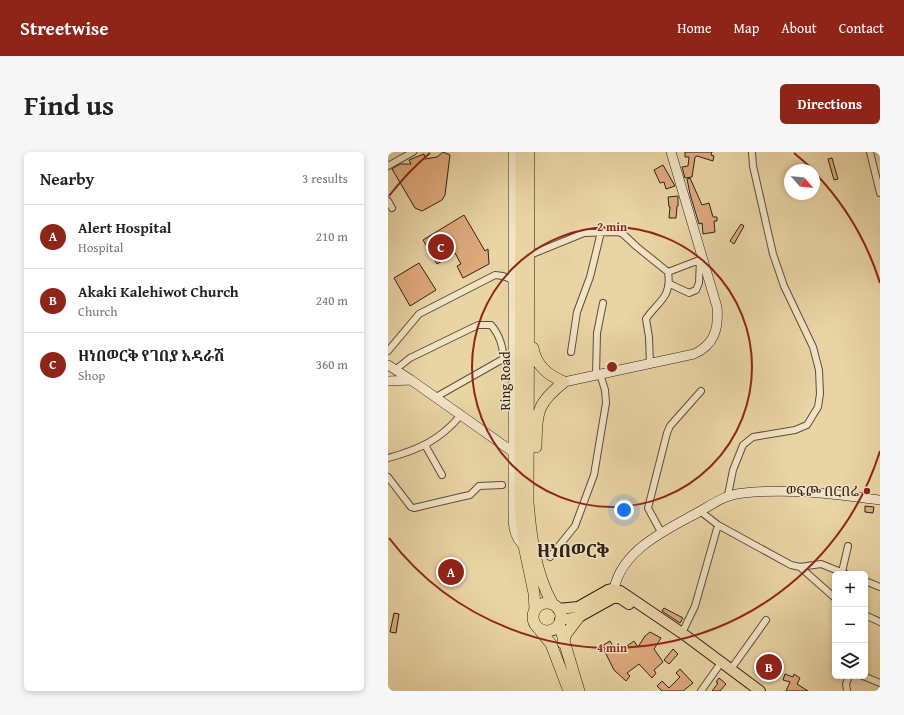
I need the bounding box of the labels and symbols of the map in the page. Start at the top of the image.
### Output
north arrow [784,164,820,200]
text: 2 min [597,218,627,235]
pin: C [428,232,454,262]
street label: Ring Road [495,351,515,411]
centre of rings [605,360,619,374]
place label: ወፍጮ በርበሬ [786,481,859,501]
marker: ወፍጮ በርበሬ [862,486,872,496]
your location [614,500,634,520]
district label: ዘነበወርቅ [537,537,610,564]
pin: A [438,557,464,587]
text: 4 min [597,639,627,656]
pin: B [756,652,782,682]

